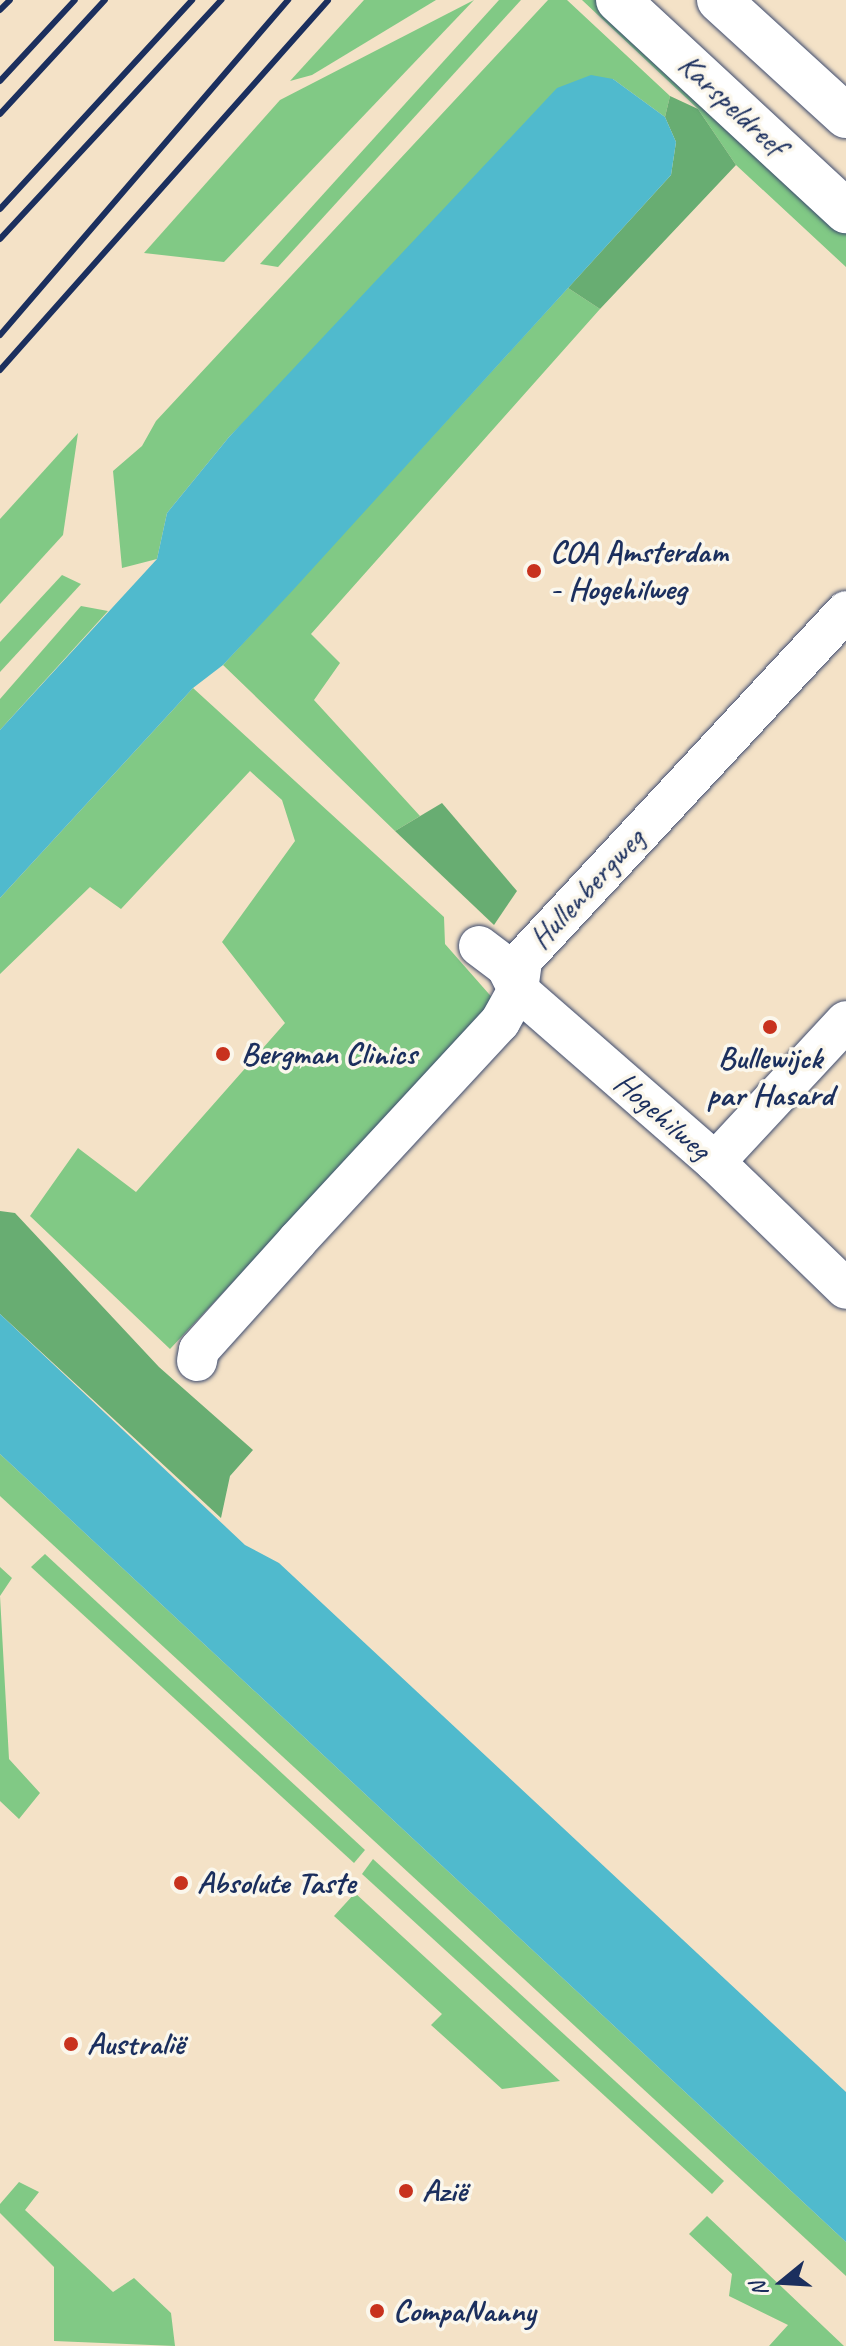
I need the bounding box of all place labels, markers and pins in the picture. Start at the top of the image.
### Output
place label: COA Amsterdam - Hogehilweg [550,534,728,609]
marker: COA Amsterdam - Hogehilweg [525,562,543,580]
marker: Bullewijck par Hasard [761,1018,779,1036]
place label: Bergman Clinics [241,1035,417,1073]
place label: Bullewijck par Hasard [707,1040,833,1115]
marker: Bergman Clinics [212,1043,234,1065]
place label: Absolute Taste [197,1864,355,1902]
marker: Absolute Taste [172,1874,190,1892]
place label: Australië [87,2025,184,2063]
marker: Australië [62,2035,80,2053]
place label: Azië [422,2172,466,2210]
marker: Azië [397,2182,415,2200]
place label: CompaNanny [393,2292,535,2330]
marker: CompaNanny [368,2302,386,2320]

